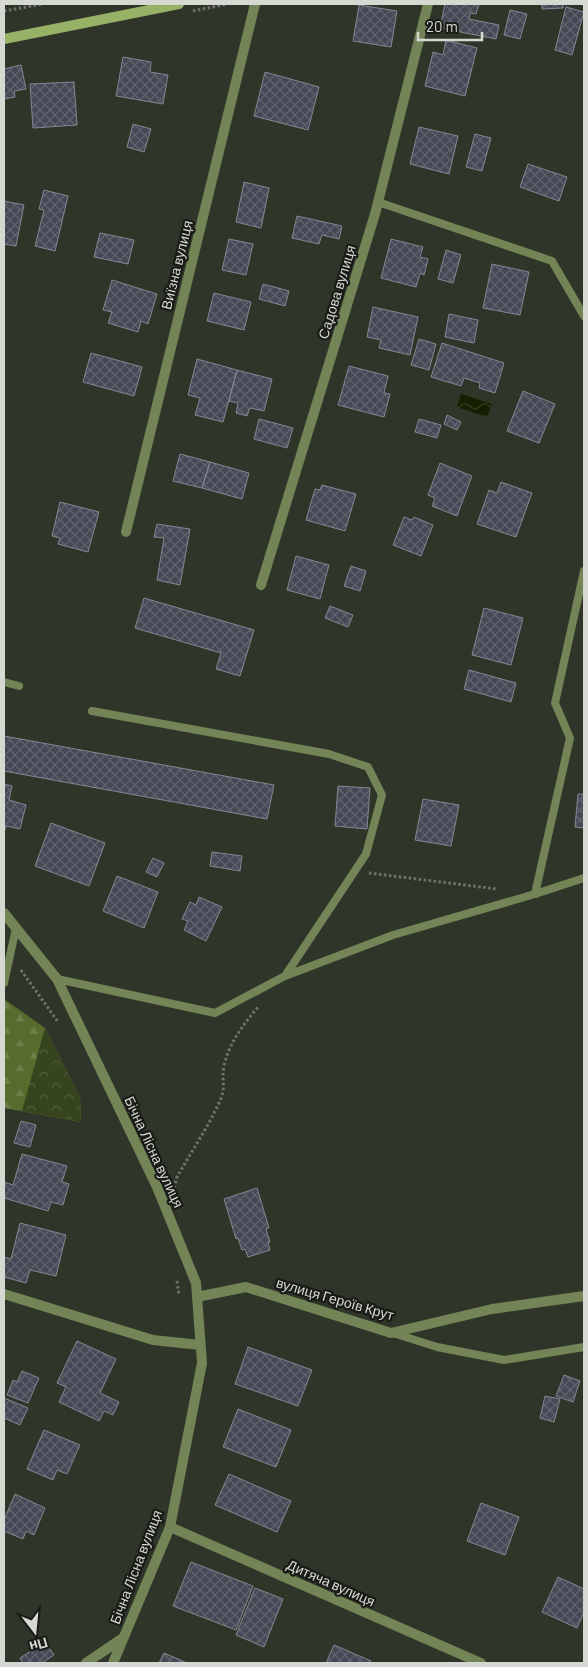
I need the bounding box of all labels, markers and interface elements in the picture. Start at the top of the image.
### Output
scale bar [418,10,482,42]
text: 20 m [426,17,458,35]
street label: Виїзна вулиця [157,219,196,311]
street label: Садова вулиця [314,243,359,341]
street label: Бічна Лісна вулиця [121,1093,188,1210]
street label: вулиця Героїв Крут [274,1274,396,1324]
street label: Бічна Лісна вулиця [106,1507,165,1626]
street label: Дитяча вулиця [285,1556,378,1610]
north arrow [10,1607,60,1657]
text: Пн [27,1634,50,1656]

